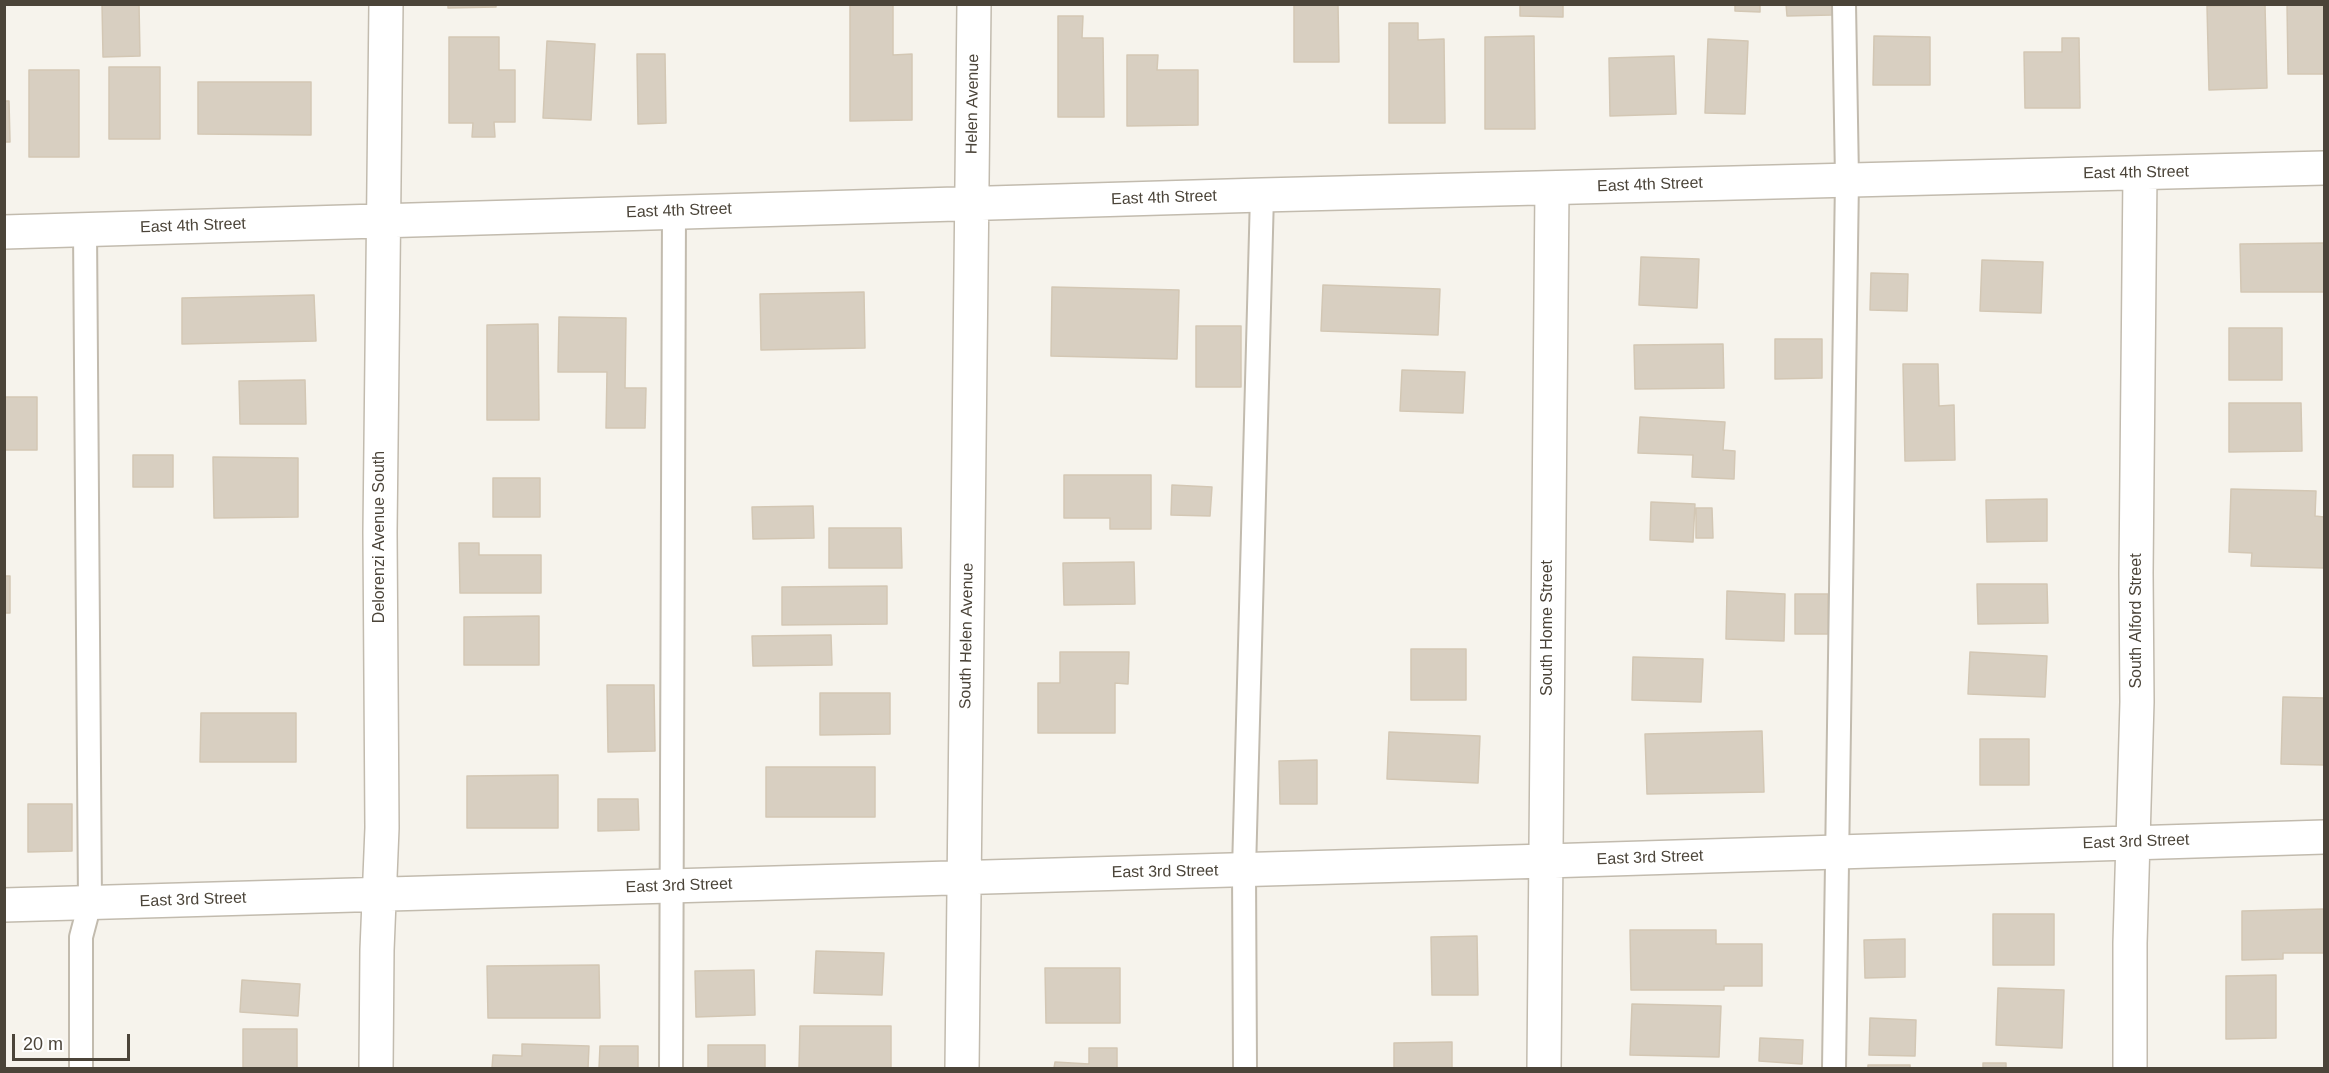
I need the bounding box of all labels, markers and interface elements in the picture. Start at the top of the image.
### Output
street label: Helen Avenue [963,54,983,154]
street label: East 4th Street [2083,162,2189,184]
street label: East 4th Street [1597,174,1703,196]
street label: East 4th Street [1111,187,1217,209]
street label: East 4th Street [626,200,732,222]
street label: East 4th Street [140,215,246,237]
street label: Delorenzi Avenue South [370,451,390,623]
street label: South Alford Street [2127,553,2147,689]
street label: South Home Street [1538,560,1558,696]
street label: South Helen Avenue [956,563,978,709]
street label: East 3rd Street [2082,831,2190,853]
street label: East 3rd Street [1596,847,1704,869]
street label: East 3rd Street [1111,861,1219,883]
street label: East 3rd Street [625,875,733,897]
street label: East 3rd Street [139,889,247,911]
scale bar [15,1022,134,1060]
text: 20 m [23,1034,63,1054]

